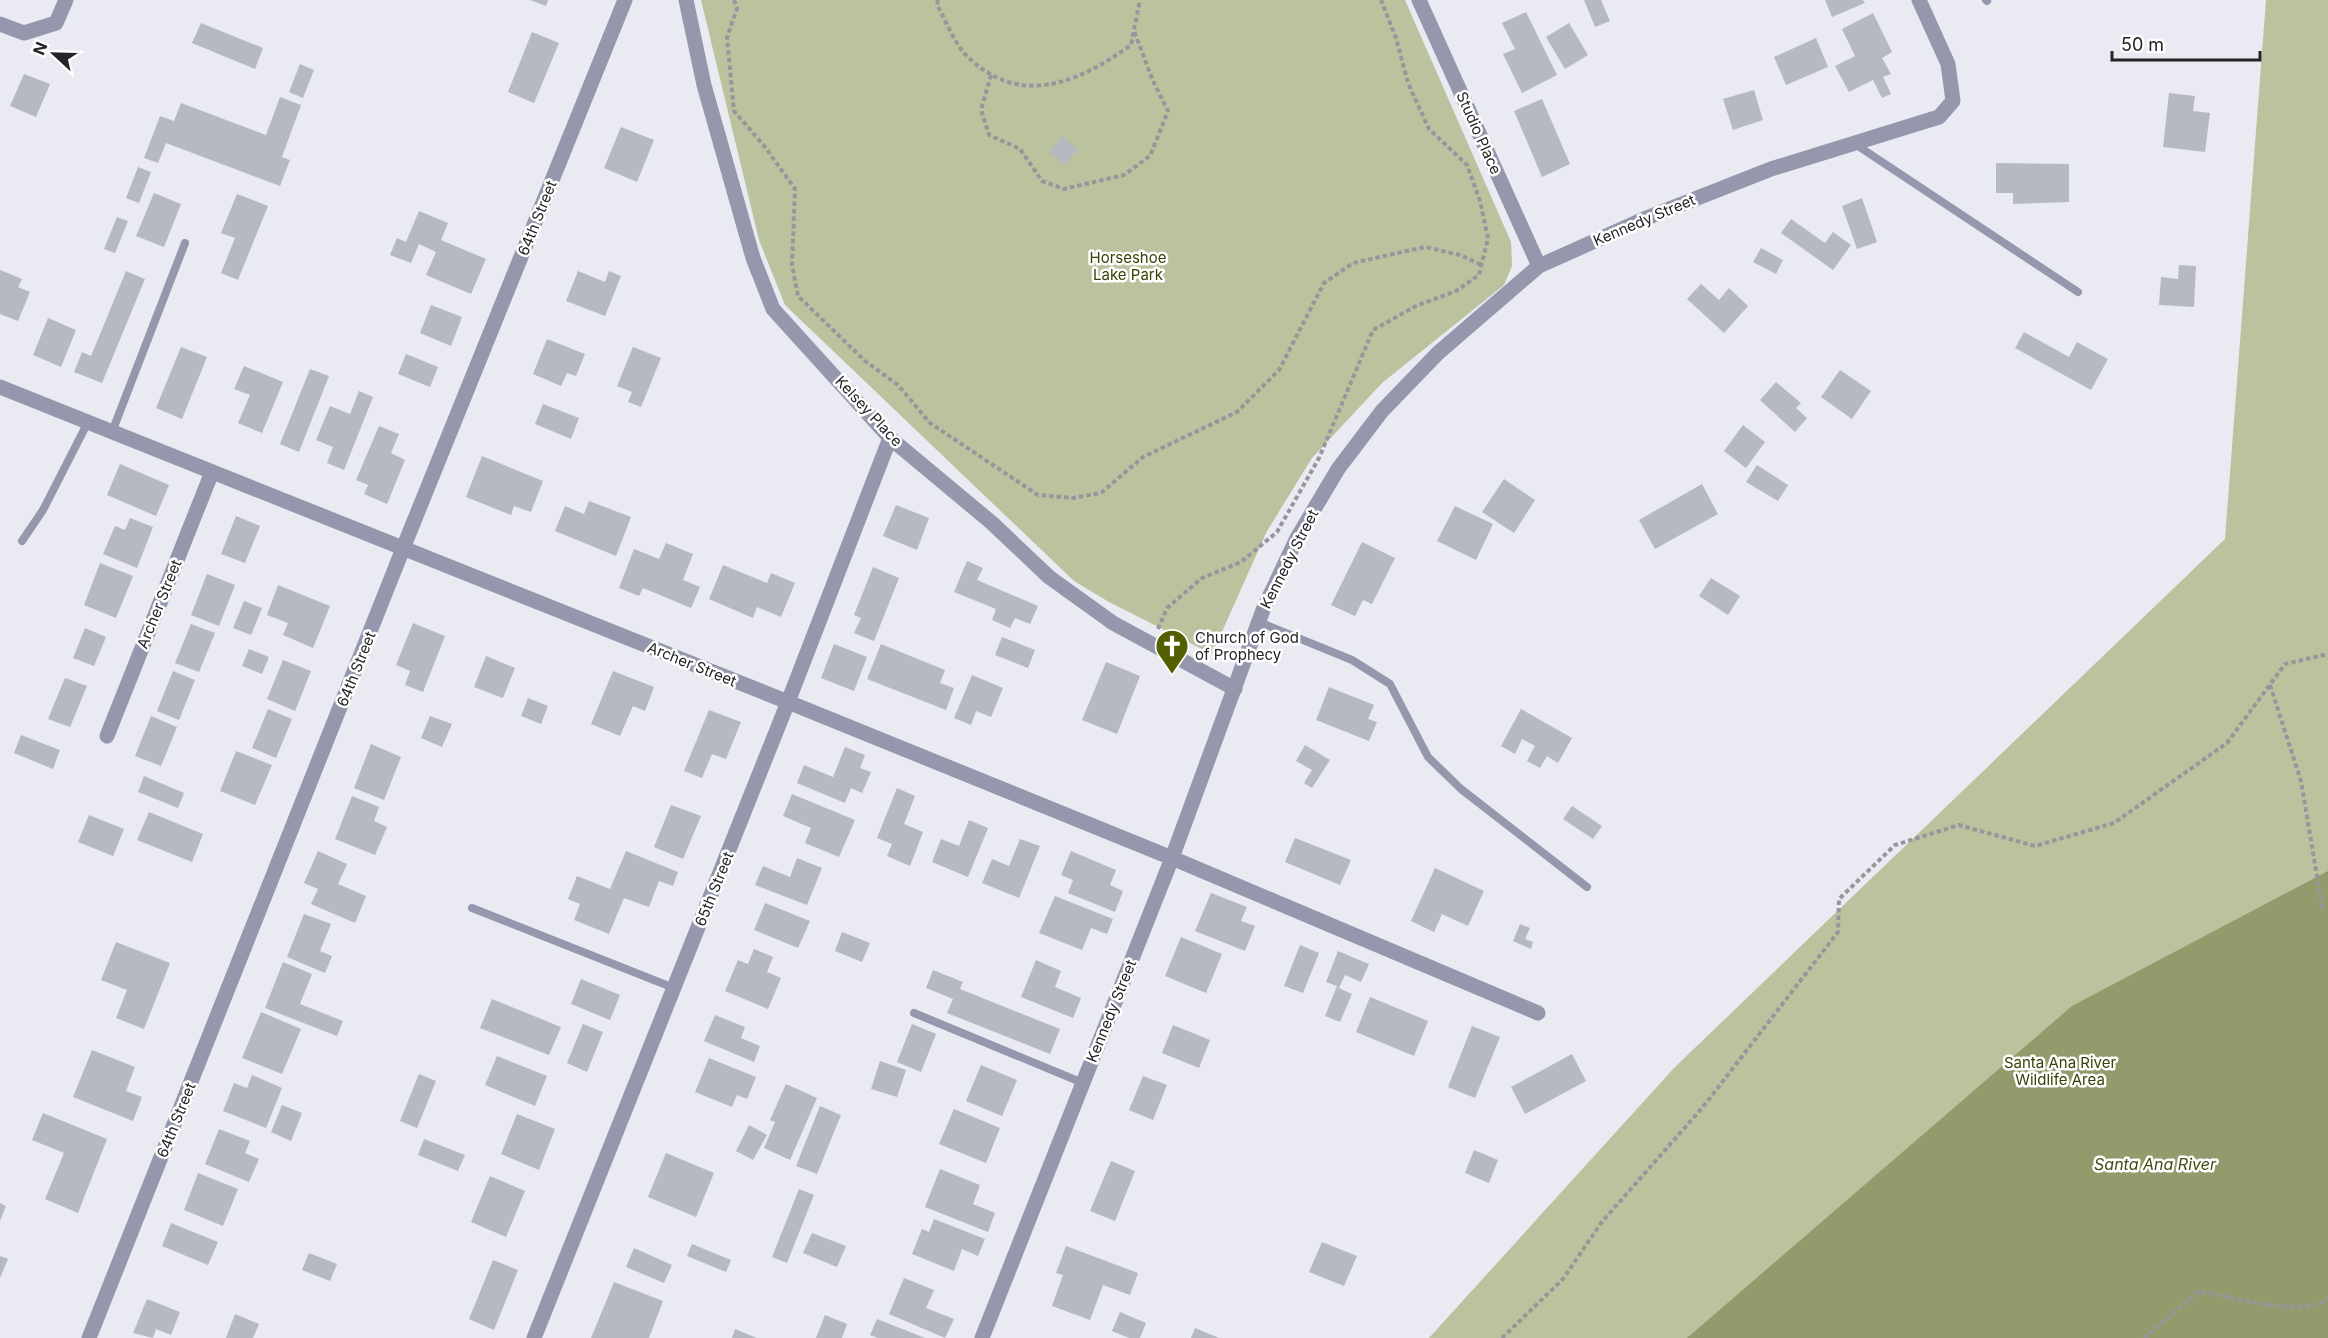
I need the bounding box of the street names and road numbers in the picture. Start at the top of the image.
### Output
street label: Studio Place [1452,89,1506,177]
street label: 64th Street [513,178,561,258]
street label: Kennedy Street [1590,190,1698,250]
street label: Kelsey Place [831,372,907,450]
street label: Kennedy Street [1256,506,1322,612]
street label: Archer Street [133,557,185,651]
street label: 64th Street [332,629,380,709]
street label: Archer Street [645,638,739,690]
street label: 65th Street [690,849,738,929]
street label: Kennedy Street [1082,957,1140,1065]
street label: 64th Street [152,1080,200,1160]

